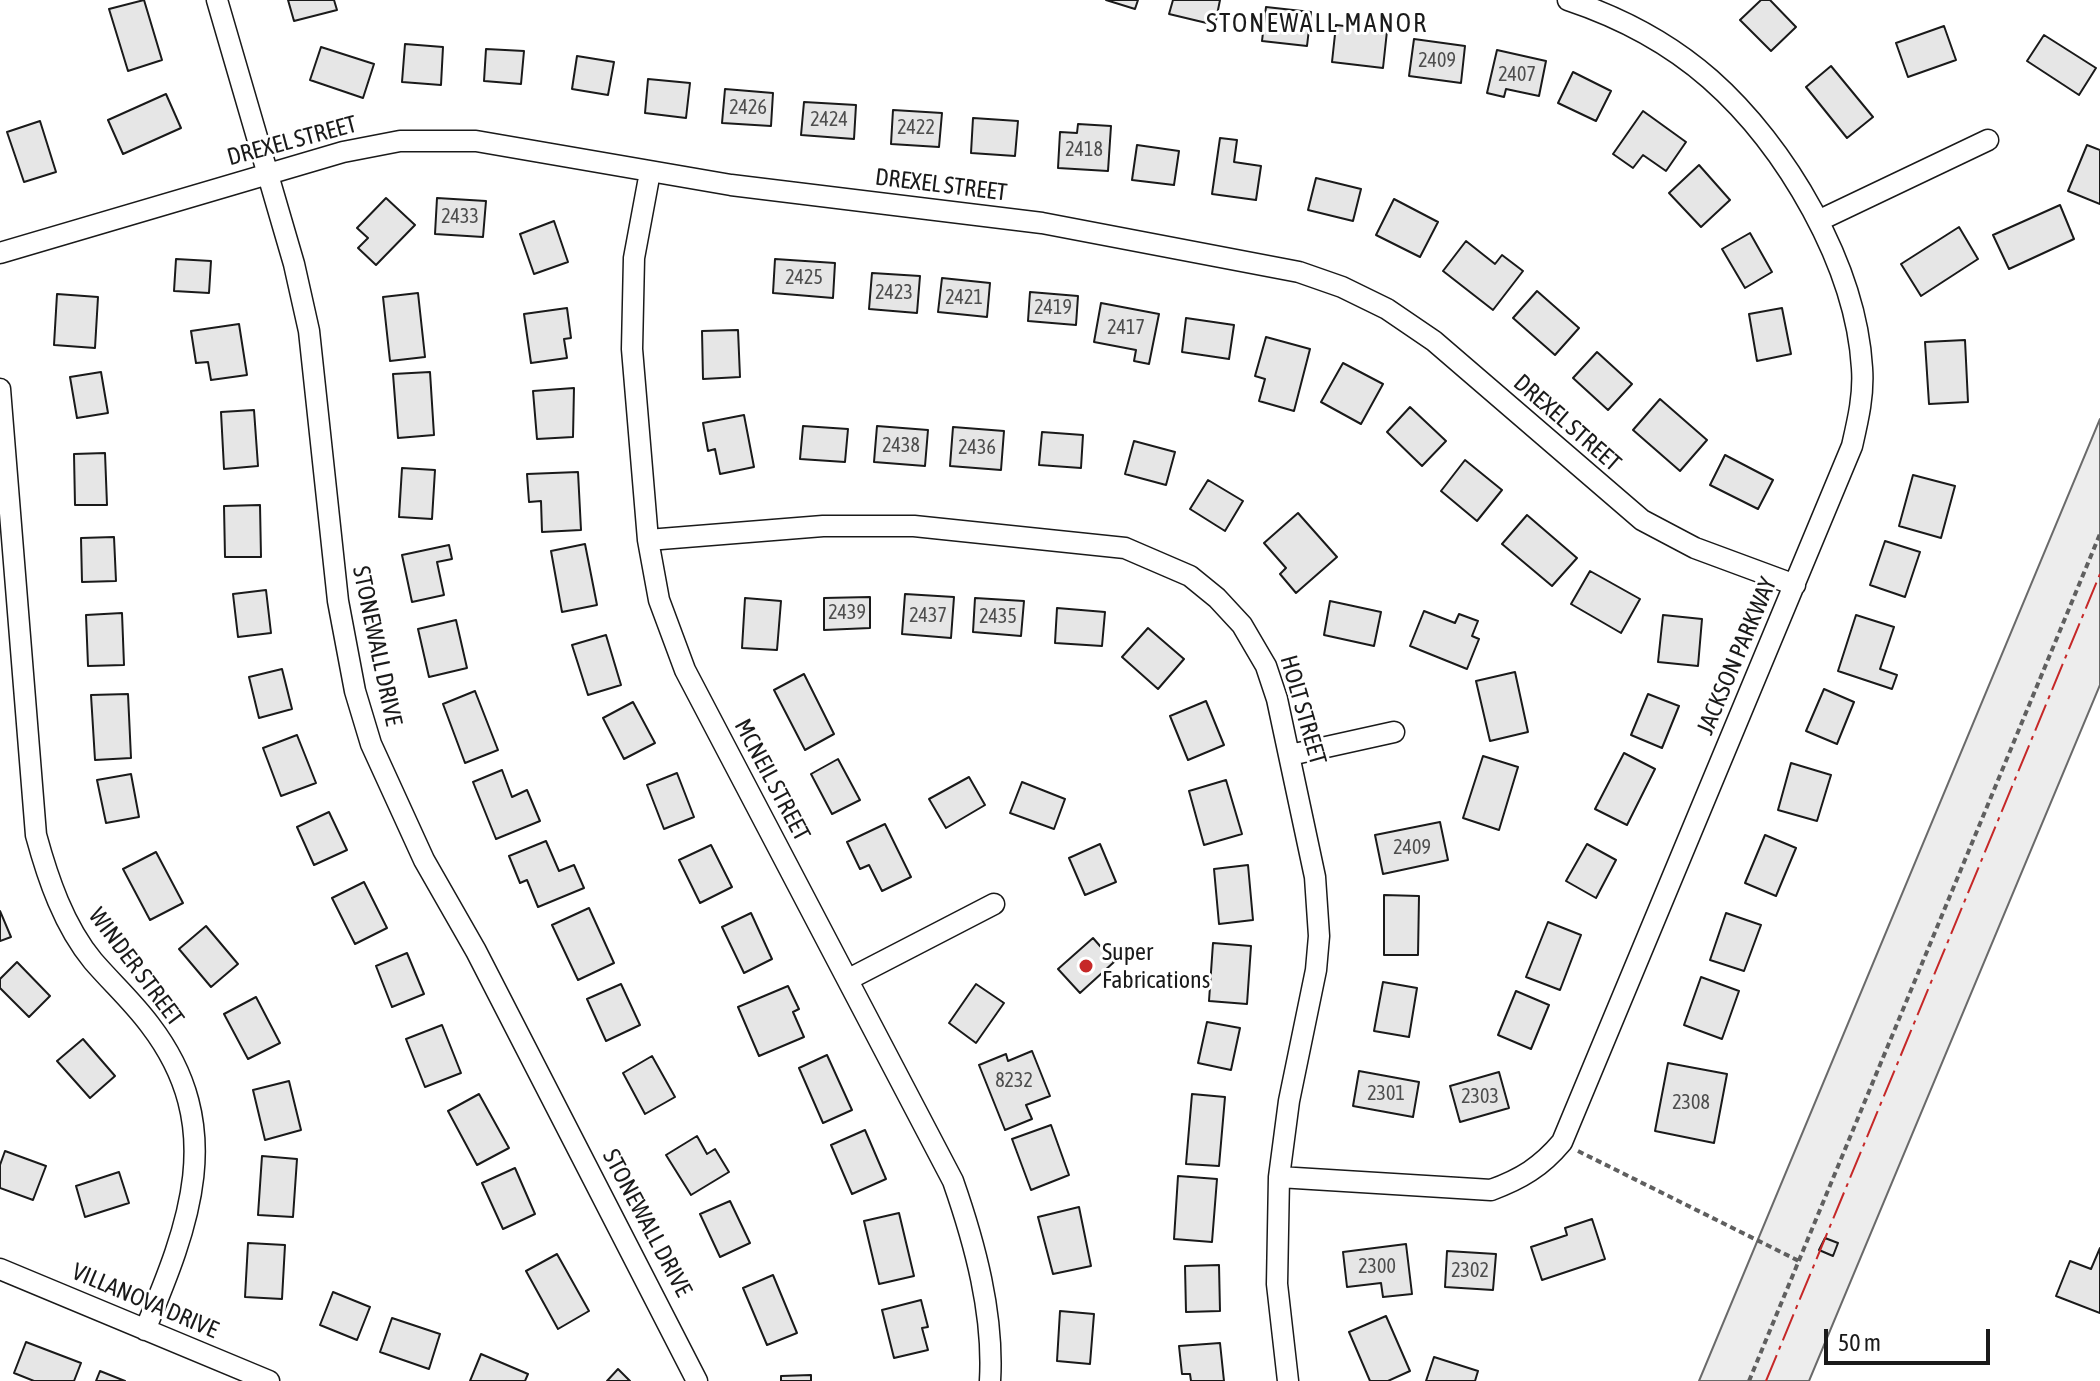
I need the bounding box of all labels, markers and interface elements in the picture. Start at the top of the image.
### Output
district label: STONEWALL MANOR [1206,8,1428,40]
house number: 2409 [1418,49,1456,73]
house number: 2407 [1498,63,1536,87]
house number: 2426 [729,96,767,120]
house number: 2424 [810,108,848,132]
street label: DREXEL STREET [224,110,360,172]
house number: 2422 [897,116,935,140]
house number: 2418 [1065,138,1103,162]
street label: DREXEL STREET [873,163,1009,207]
house number: 2433 [441,205,479,229]
house number: 2425 [785,266,823,290]
house number: 2423 [875,281,913,305]
house number: 2421 [945,286,983,310]
house number: 2419 [1034,296,1072,320]
house number: 2417 [1107,316,1145,340]
street label: DREXEL STREET [1507,369,1627,477]
house number: 2438 [882,434,920,458]
house number: 2436 [958,436,996,460]
street label: STONEWALL DRIVE [346,563,408,729]
street label: JACKSON PARKWAY [1691,573,1783,739]
house number: 2439 [828,601,866,625]
house number: 2437 [909,604,947,628]
house number: 2435 [979,605,1017,629]
street label: HOLT STREET [1274,652,1332,768]
street label: MCNEIL STREET [728,714,816,846]
house number: 2409 [1393,836,1431,860]
street label: WINDER STREET [82,902,190,1032]
place label: Super Fabrications [1102,938,1210,994]
marker: Super Fabrications [1077,957,1095,975]
house number: 8232 [995,1069,1033,1093]
house number: 2301 [1367,1082,1405,1106]
house number: 2303 [1461,1085,1499,1109]
house number: 2308 [1672,1091,1710,1115]
street label: STONEWALL DRIVE [596,1144,698,1302]
house number: 2300 [1358,1255,1396,1279]
street label: VILLANOVA DRIVE [68,1257,222,1345]
house number: 2302 [1451,1259,1489,1283]
scale bar [1828,1313,1994,1363]
text: 50 m [1838,1329,1881,1356]

